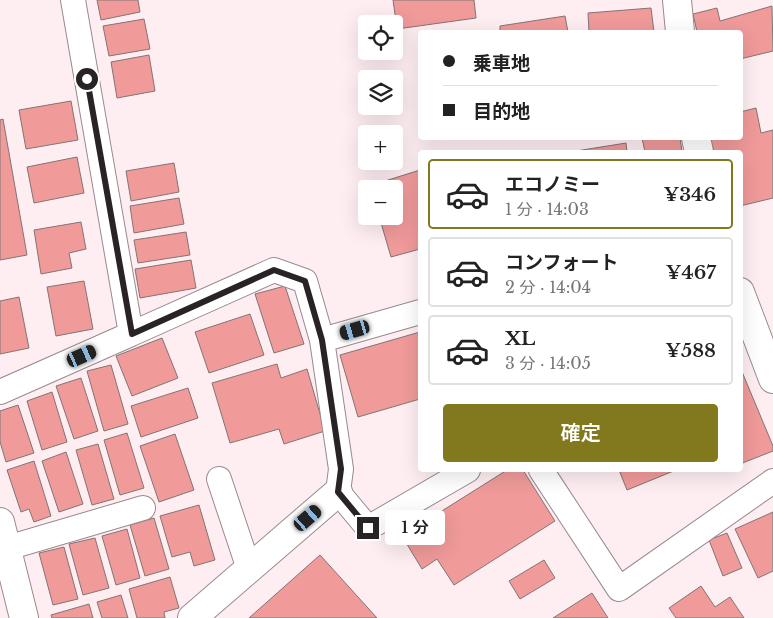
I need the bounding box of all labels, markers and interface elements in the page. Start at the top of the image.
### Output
map controls [358,15,403,225]
button: locate [358,15,403,60]
text: 乗車地 [473,52,530,75]
route start [76,68,98,90]
button: layers [358,70,403,115]
text: 目的地 [473,100,530,123]
button: + [358,125,403,170]
icon: car [445,172,490,217]
text: エコノミー [505,173,600,196]
button: − [358,180,403,225]
text: ¥346 [663,183,716,206]
text: 1 分 · 14:03 [505,199,589,219]
icon: car [445,250,490,295]
text: コンフォート [505,251,618,274]
text: ¥467 [666,261,716,284]
text: 2 分 · 14:04 [505,277,591,297]
car [338,319,371,341]
text: XL [505,327,535,350]
icon: car [445,328,490,373]
text: ¥588 [665,339,716,362]
car [65,343,98,369]
text: 3 分 · 14:05 [505,353,591,373]
button: 確定 [443,404,718,462]
car [291,502,324,534]
callout: 1 分 [386,510,446,546]
route end [357,517,379,539]
text: 1 分 [401,517,429,537]

